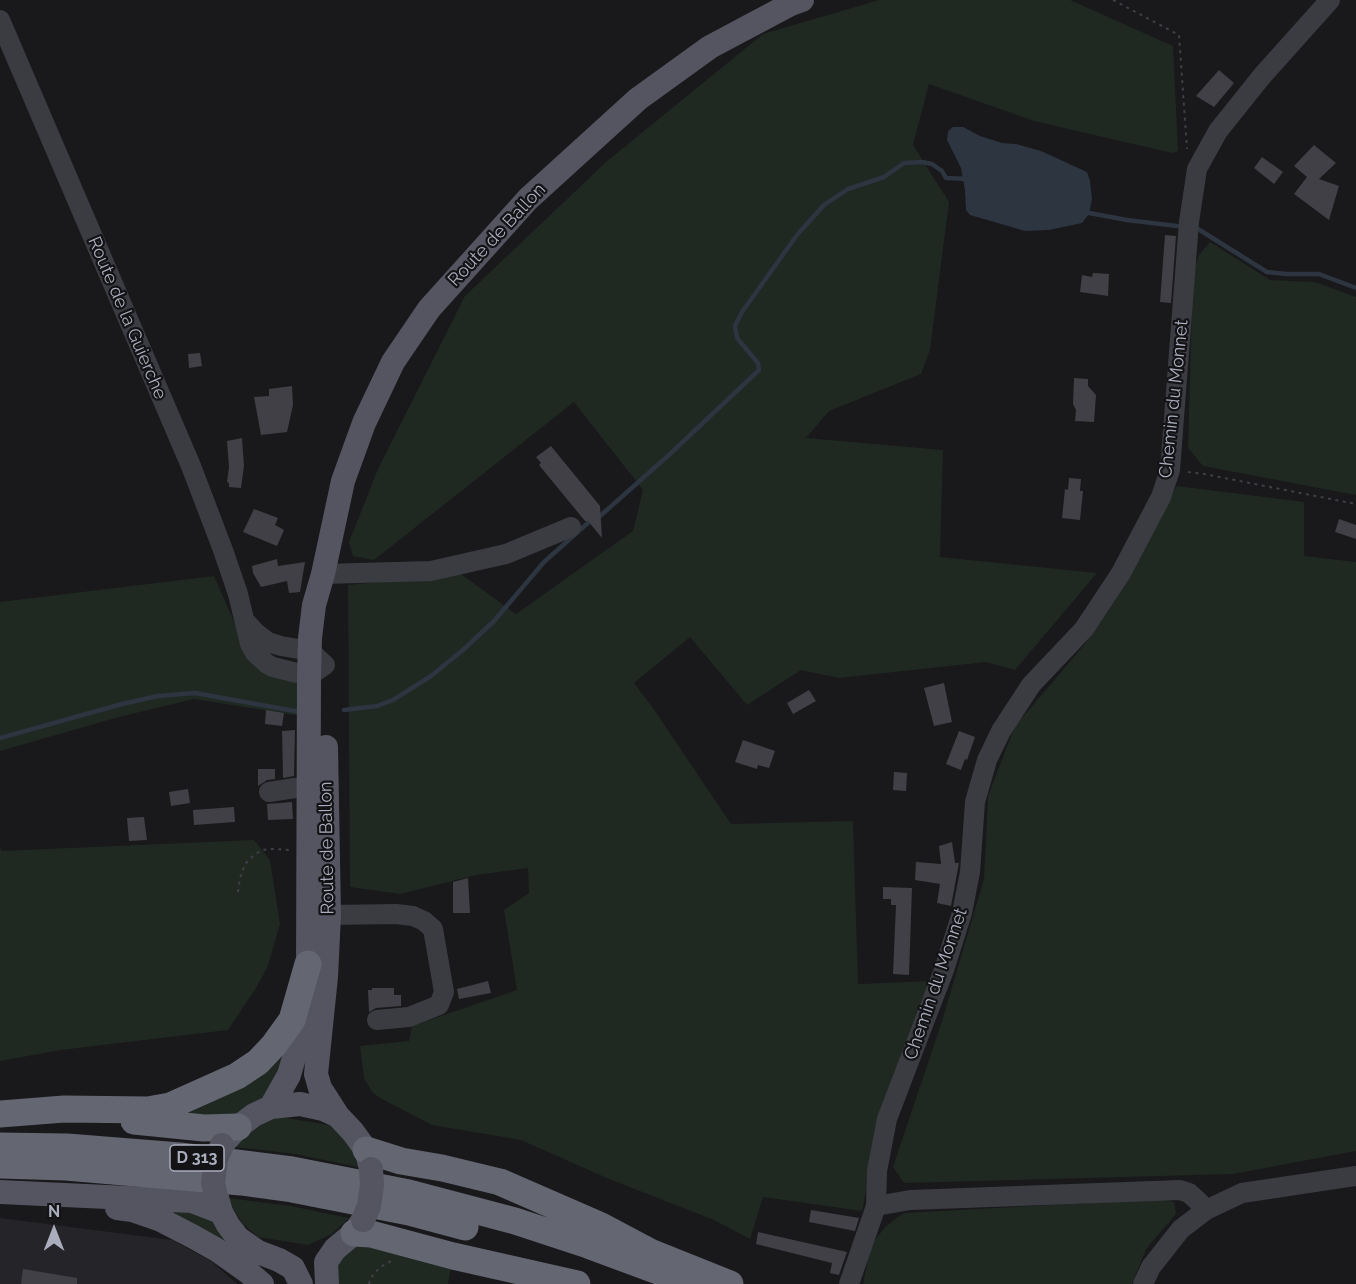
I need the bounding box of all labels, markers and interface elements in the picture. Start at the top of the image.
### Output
street label: Route de Ballon [444,179,550,291]
street label: Route de la Guierche [83,233,171,403]
street label: Chemin du Monnet [1155,319,1193,479]
street label: Route de Ballon [315,781,339,915]
street label: Chemin du Monnet [900,905,972,1063]
road number: D 313 [170,1145,224,1171]
north arrow [24,1200,84,1260]
text: N [48,1202,60,1221]

